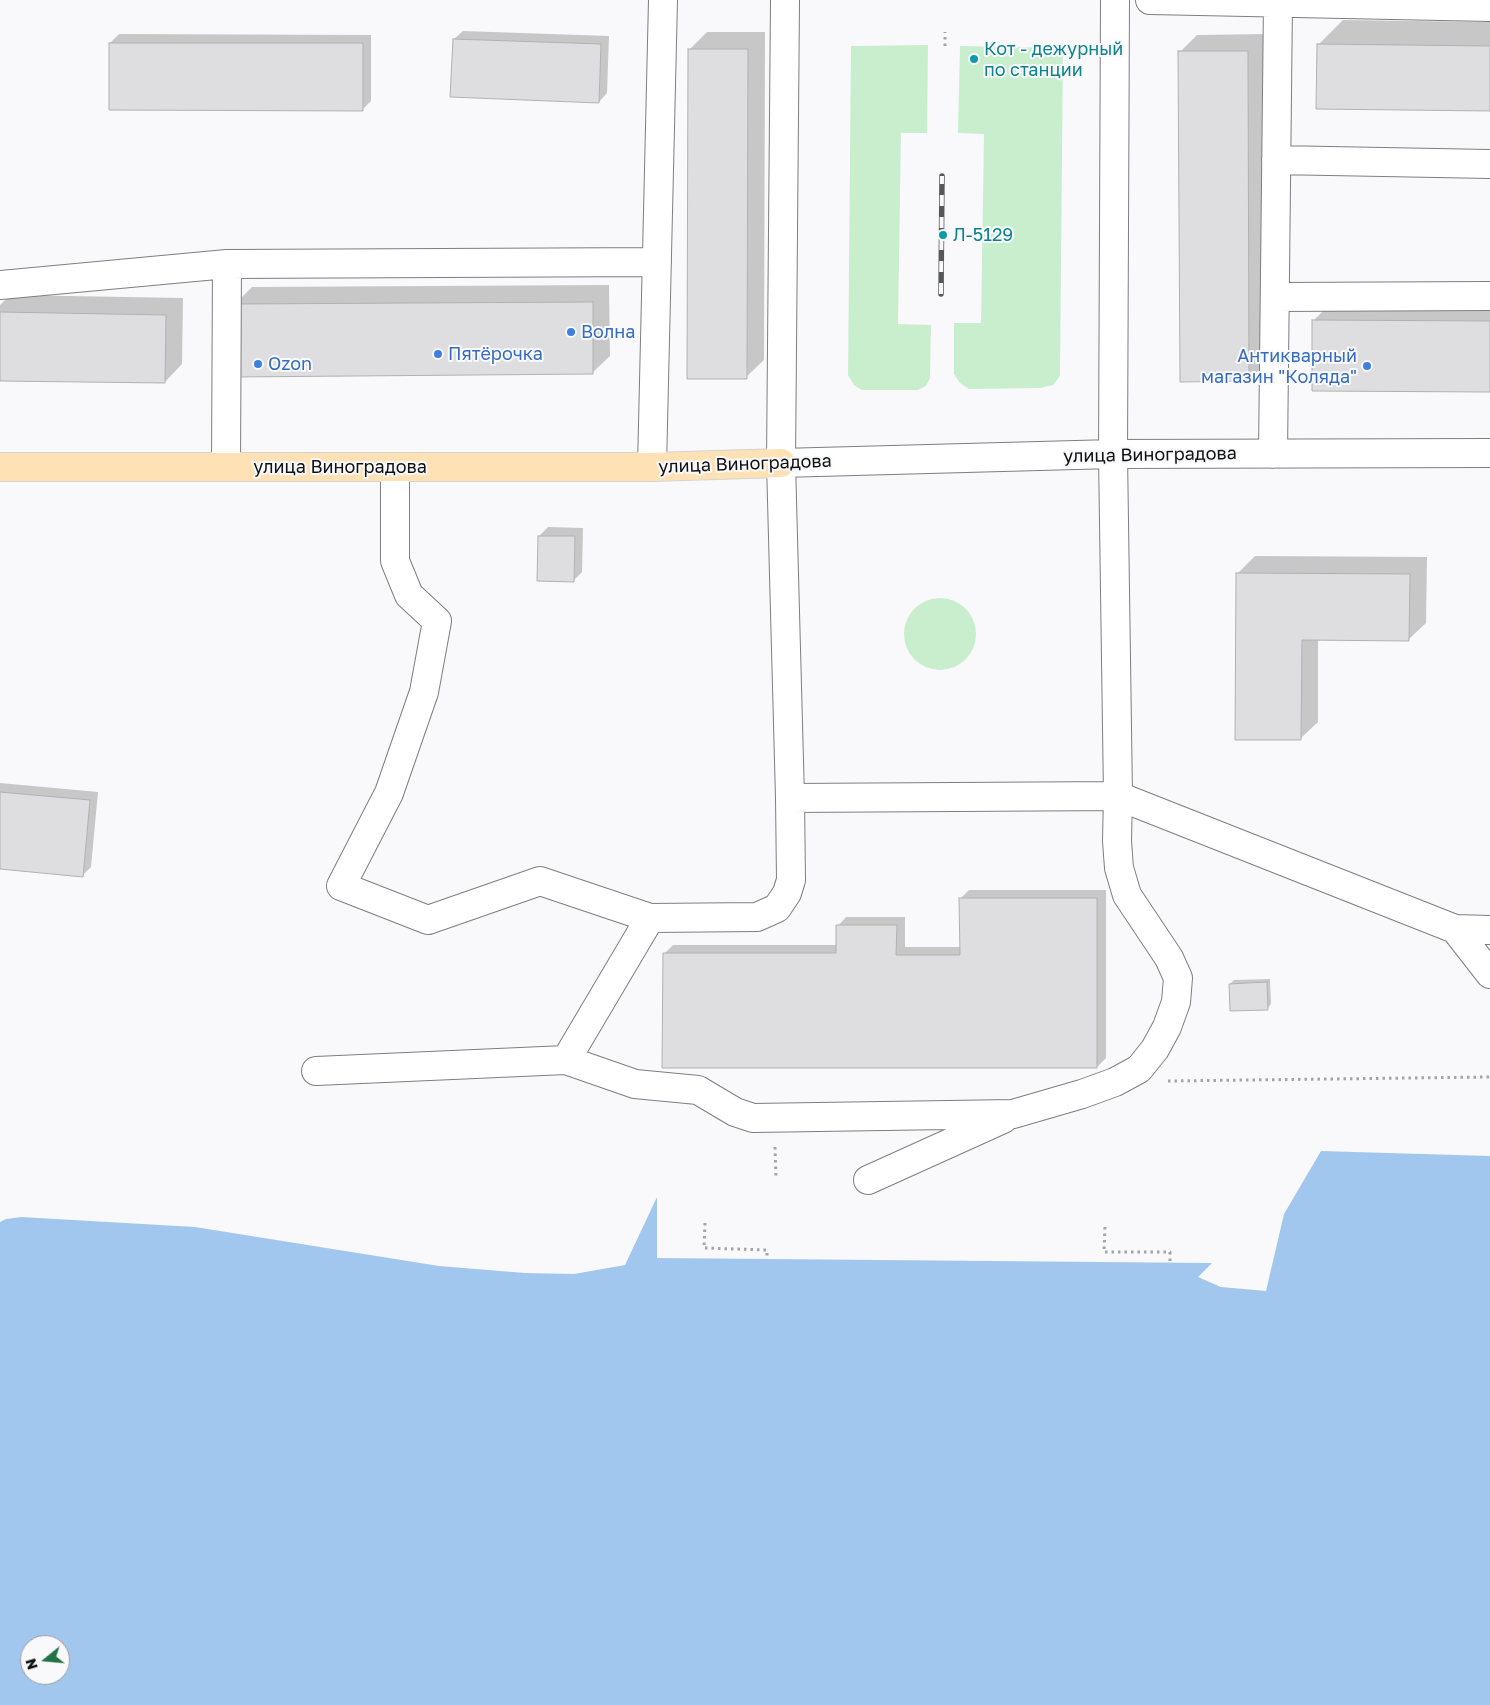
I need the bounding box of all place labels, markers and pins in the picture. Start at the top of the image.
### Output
place label: Кот - дежурный по станции [984,38,1123,80]
marker: Кот - дежурный по станции [968,53,980,65]
place label: Л-5129 [953,224,1013,246]
marker: Л-5129 [937,229,949,241]
place label: Волна [581,321,635,343]
marker: Волна [565,326,577,338]
place label: Пятёрочка [448,343,543,365]
place label: Антикварный магазин "Коляда" [1201,345,1357,388]
marker: Пятёрочка [432,348,444,360]
place label: Ozon [268,353,312,375]
marker: Ozon [252,358,264,370]
marker: Антикварный магазин "Коляда" [1361,360,1373,372]

